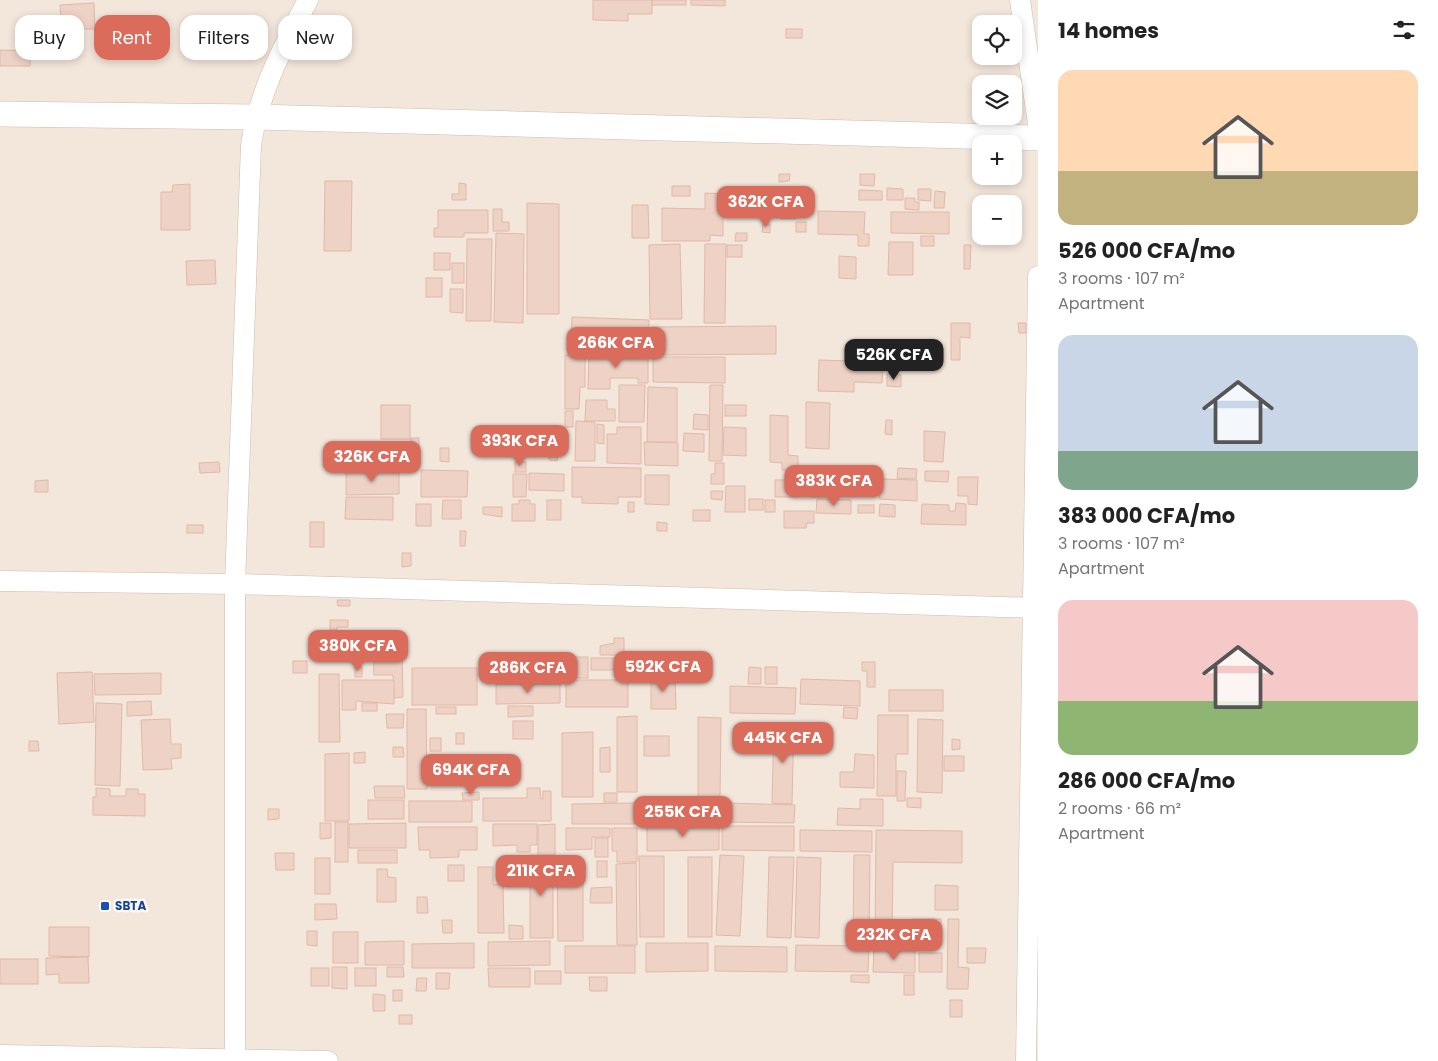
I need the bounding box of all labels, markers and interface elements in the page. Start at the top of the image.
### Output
chip: Buy [15,15,84,60]
chip: Rent [94,15,170,60]
chip: Filters [180,15,268,60]
chip: New [278,15,352,60]
map controls [972,15,1022,245]
button: locate [972,15,1022,65]
text: 14 homes [1058,16,1159,45]
icon: filters [1390,16,1418,44]
button: layers [972,75,1022,125]
icon: home [1193,102,1283,192]
button: + [972,135,1022,185]
pin: 362K CFA [714,186,818,228]
text: 362K CFA [728,190,804,213]
button: − [972,195,1022,245]
text: 526 000 CFA/mo [1058,236,1235,265]
text: 3 rooms · 107 m² [1058,267,1185,290]
text: Apartment [1058,292,1145,315]
pin: 266K CFA [564,326,668,369]
text: 266K CFA [578,331,654,354]
pin: 526K CFA [842,338,946,381]
text: 526K CFA [855,343,933,366]
icon: home [1193,367,1283,457]
pin: 393K CFA [468,424,572,467]
text: 393K CFA [482,429,558,452]
pin: 326K CFA [320,440,424,483]
text: 326K CFA [334,445,410,468]
pin: 383K CFA [782,464,886,507]
text: 383K CFA [795,469,873,492]
text: 383 000 CFA/mo [1058,501,1235,530]
text: 3 rooms · 107 m² [1058,532,1185,555]
text: Apartment [1058,557,1145,580]
pin: 380K CFA [306,630,410,672]
icon: home [1193,632,1283,722]
text: 380K CFA [319,634,397,657]
pin: 592K CFA [611,650,715,693]
pin: 286K CFA [476,652,580,694]
text: 592K CFA [625,655,701,678]
text: 286K CFA [490,656,566,679]
pin: 445K CFA [731,722,835,764]
text: 445K CFA [743,726,823,749]
pin: 694K CFA [419,754,523,796]
text: 694K CFA [432,758,510,781]
text: 286 000 CFA/mo [1058,766,1235,795]
pin: 255K CFA [631,796,735,838]
text: 2 rooms · 66 m² [1058,797,1181,820]
text: 255K CFA [644,800,722,823]
text: Apartment [1058,822,1145,845]
pin: 211K CFA [489,854,593,897]
text: 211K CFA [507,859,575,882]
place label: SBTA [115,897,146,914]
marker: SBTA [99,900,111,912]
pin: 232K CFA [842,918,946,961]
text: 232K CFA [856,923,932,946]

